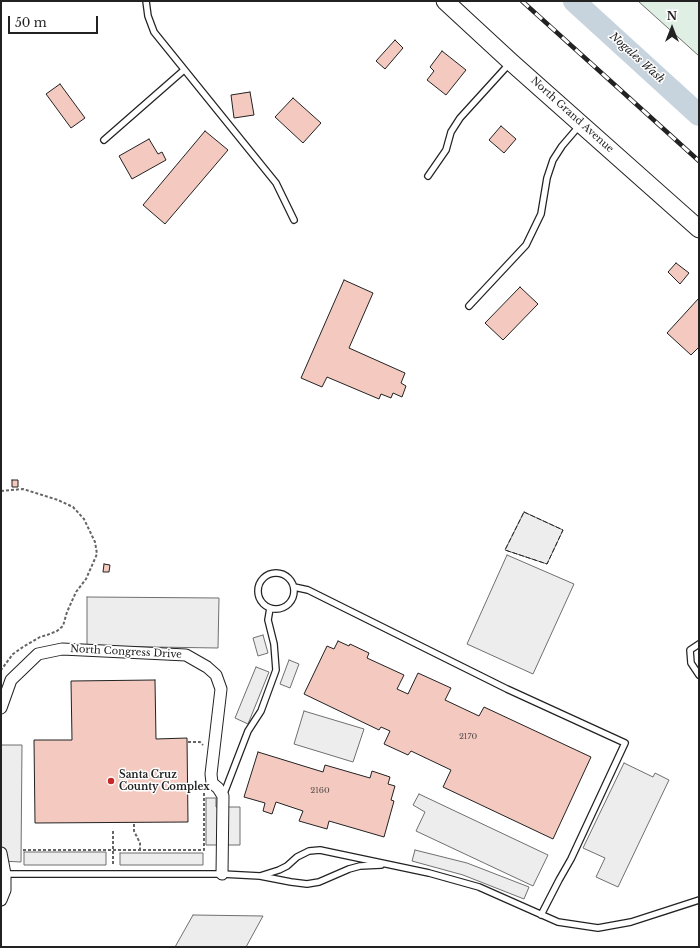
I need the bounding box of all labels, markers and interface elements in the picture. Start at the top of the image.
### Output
scale bar [10,8,100,34]
north arrow [652,8,692,48]
text: N [667,9,677,23]
text: 50 m [15,15,47,30]
water label: Nogales Wash [607,30,667,86]
street label: North Grand Avenue [528,75,616,155]
street label: North Congress Drive [70,643,182,661]
house number: 2170 [459,732,477,742]
place label: Santa Cruz County Complex [119,769,210,792]
marker: Santa Cruz County Complex [106,776,116,786]
house number: 2160 [310,786,330,796]

